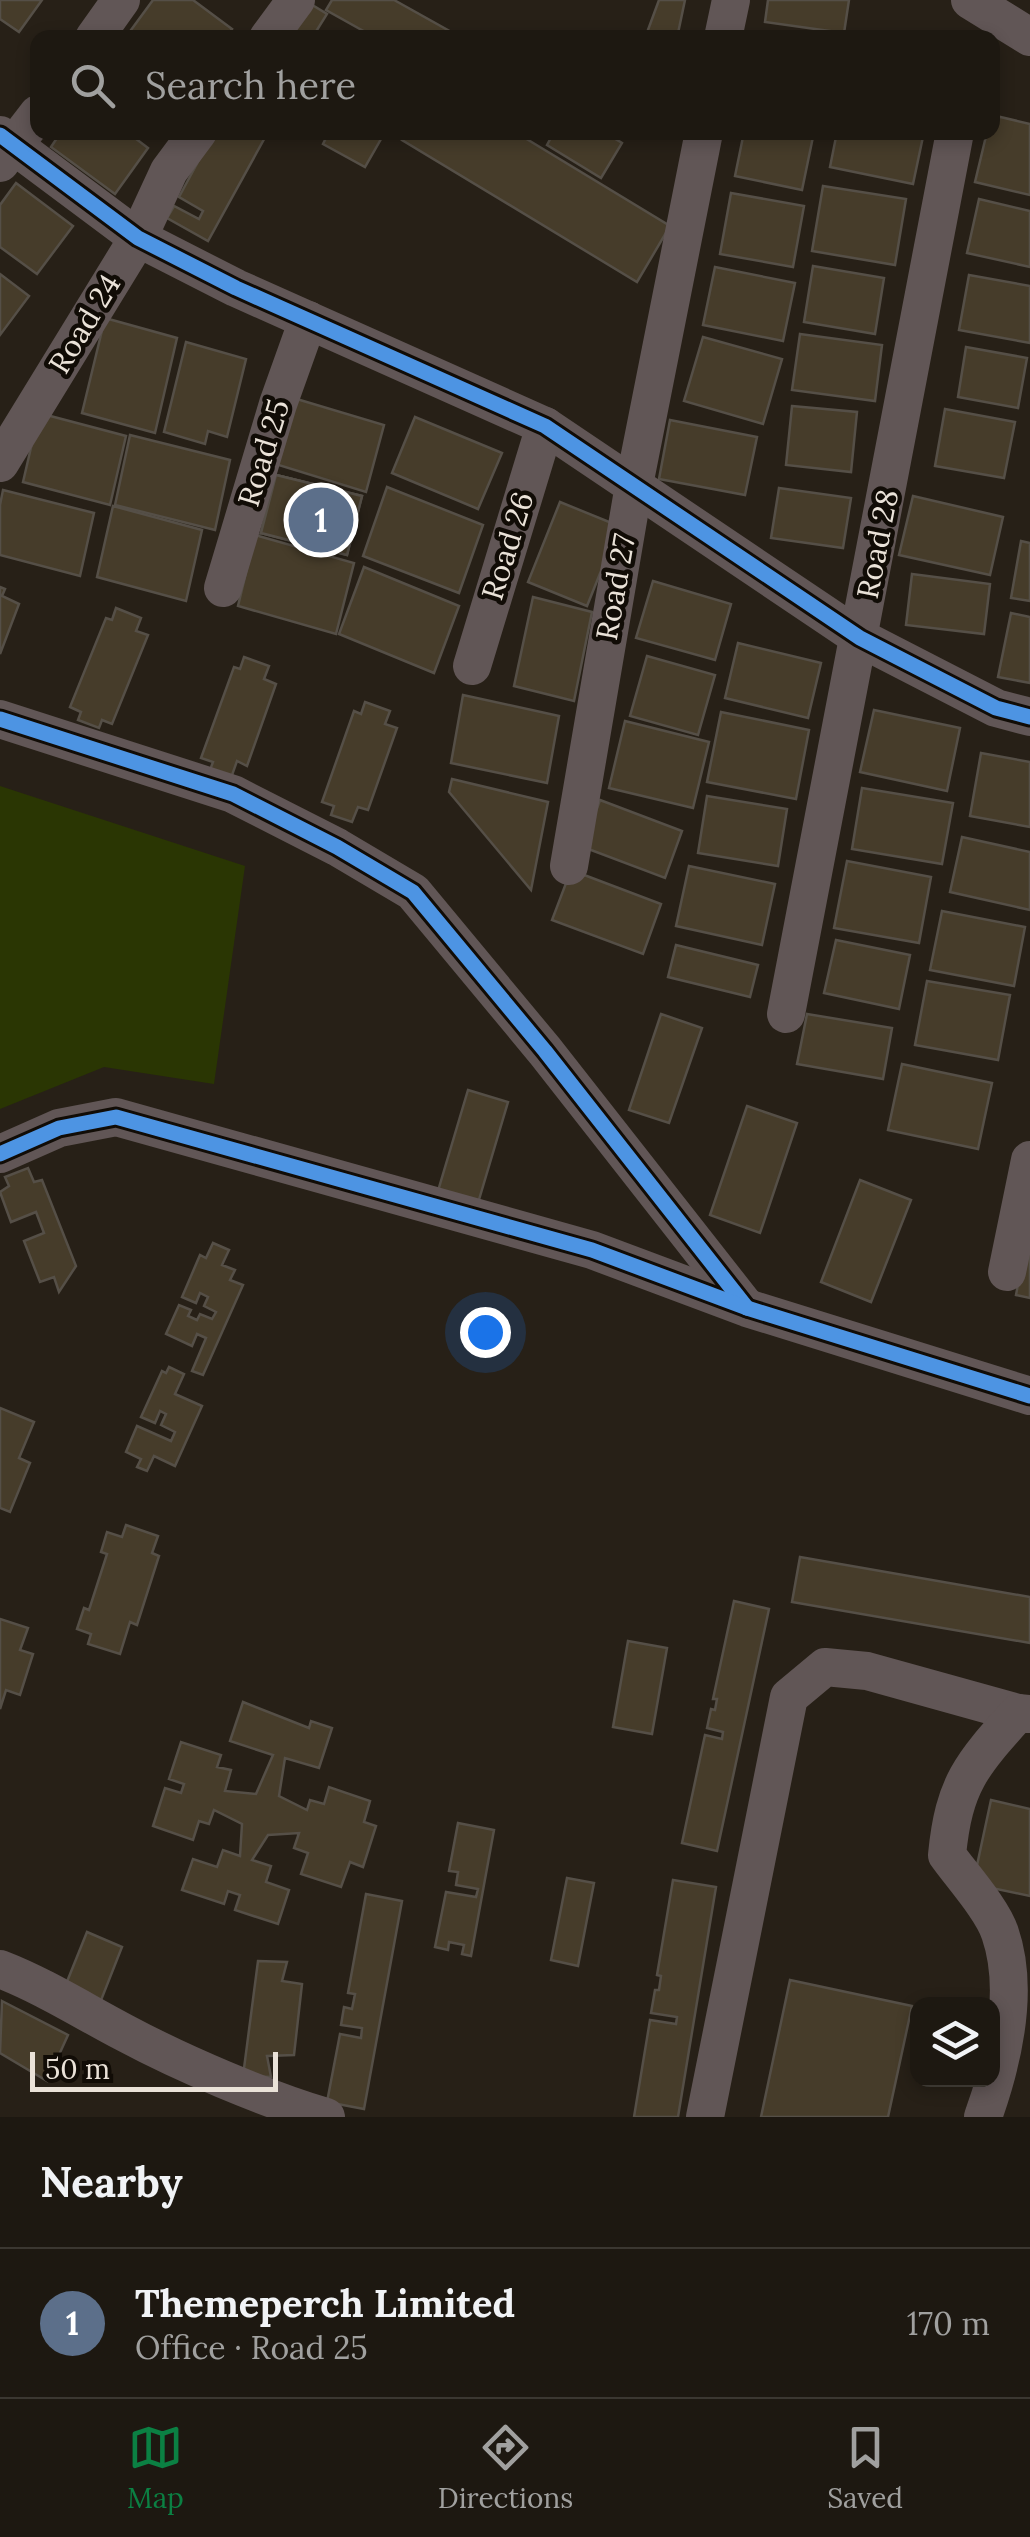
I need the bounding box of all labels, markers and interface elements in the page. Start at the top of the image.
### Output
search box [30,30,1000,140]
icon: search [65,58,120,113]
text: Search here [145,61,356,109]
street label: Road 24 [40,267,129,380]
street label: Road 25 [229,395,297,511]
pin: 1 [288,482,354,558]
street label: Road 28 [848,486,906,602]
street label: Road 26 [473,487,541,604]
street label: Road 27 [587,530,643,643]
your location [460,1307,511,1358]
map controls [910,1997,1000,2087]
button: layers [910,1997,1000,2087]
scale bar [30,2047,278,2092]
text: 50 m [45,2051,110,2087]
text: Nearby [40,2155,183,2209]
text: Themeperch Limited [135,2279,515,2327]
text: 1 [66,2303,79,2344]
text: 170 m [907,2303,990,2344]
text: Office · Road 25 [135,2327,368,2368]
tab: Map [127,2420,184,2516]
tab: Directions [438,2420,573,2516]
tab: Saved [827,2420,903,2516]

